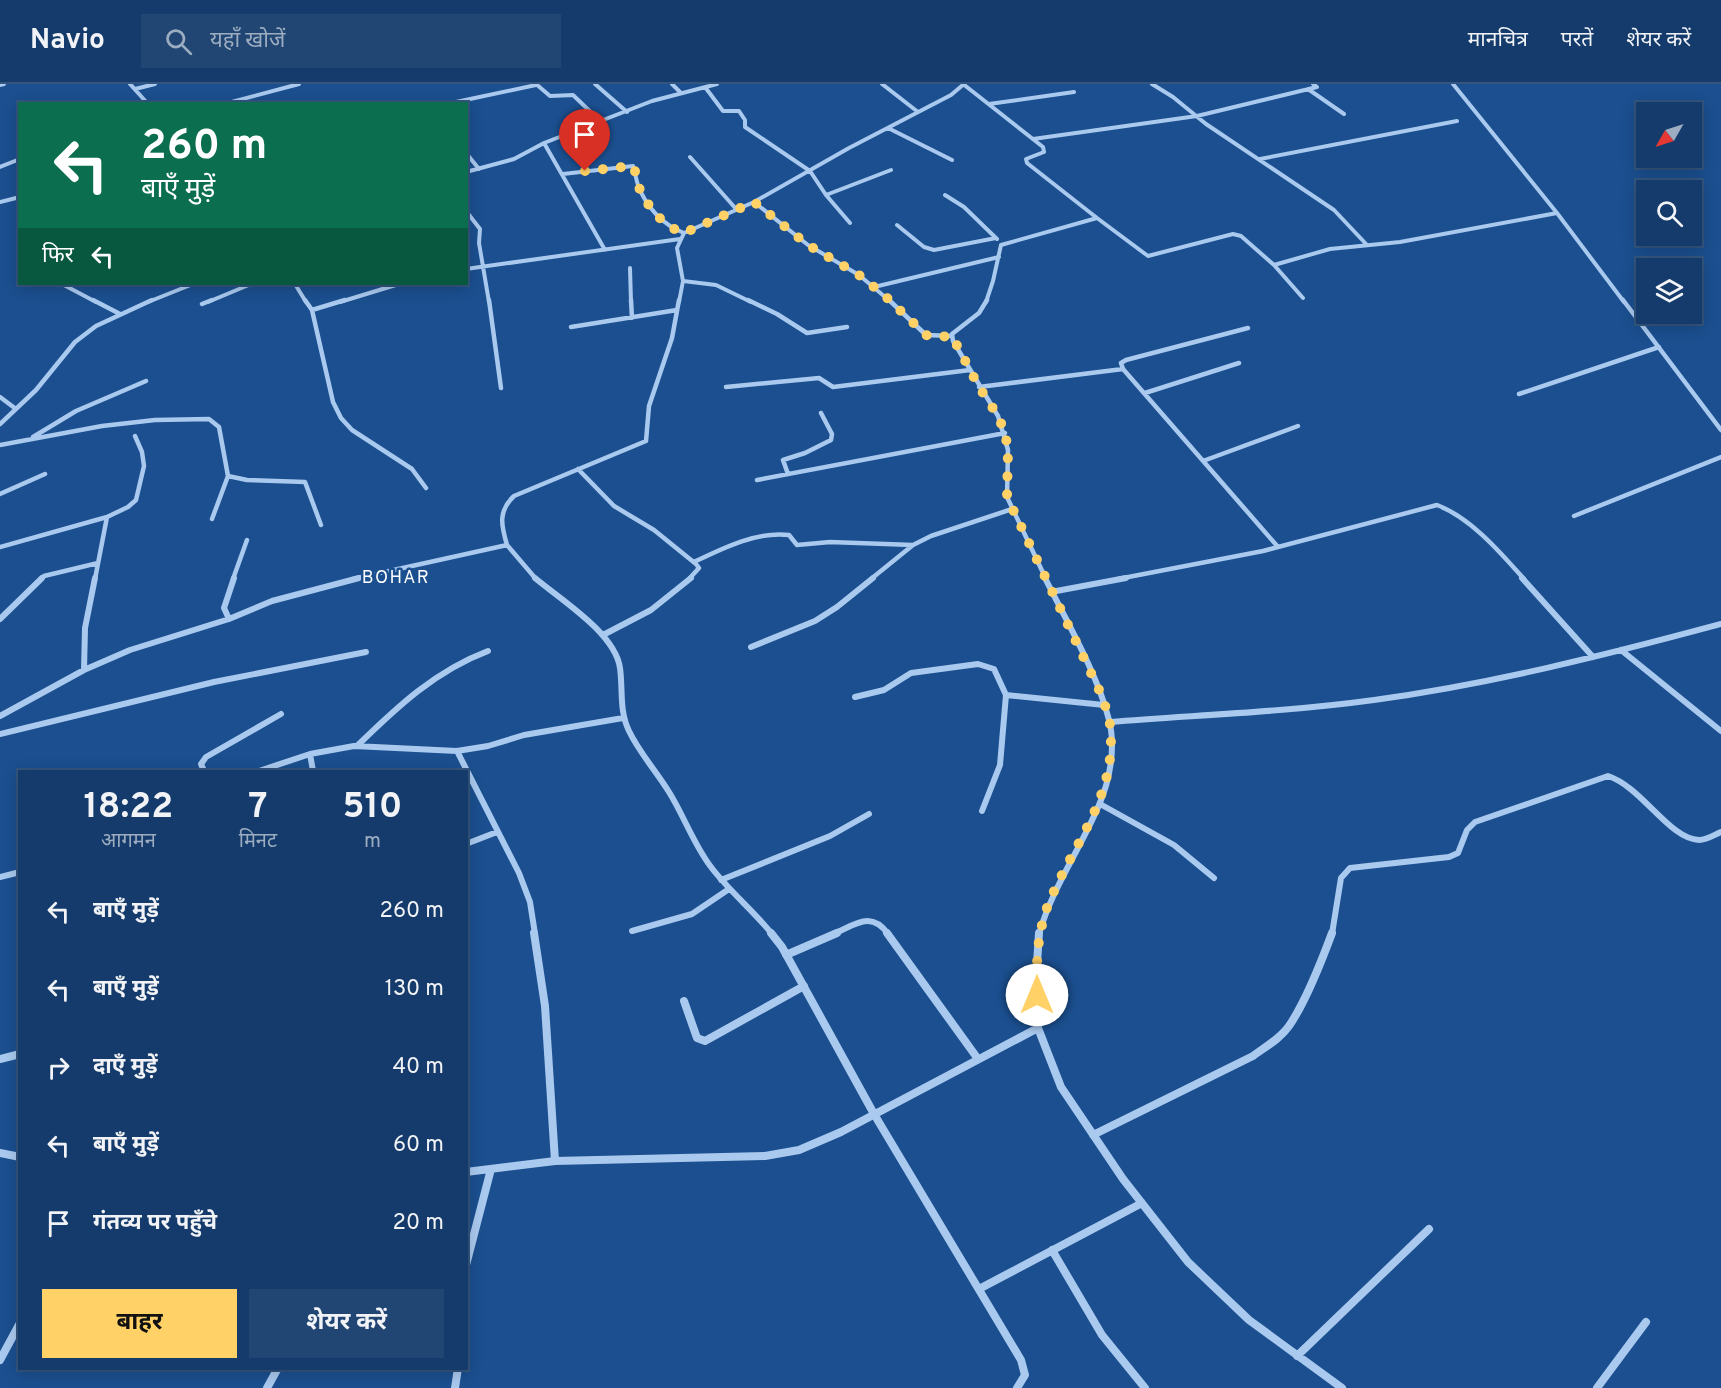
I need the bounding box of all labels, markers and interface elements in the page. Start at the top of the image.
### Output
search box [141,14,561,68]
text: Navio [30,23,105,59]
icon: search [162,25,195,58]
text: मानचित्र [1468,27,1528,54]
text: परतें [1561,27,1593,54]
text: शेयर करें [1626,27,1691,54]
text: यहाँ खोजें [210,28,285,55]
north arrow [1636,102,1702,168]
map controls [1636,102,1702,324]
pin [559,109,610,171]
icon: arrive [568,118,601,151]
text: 260 m [141,121,267,174]
icon: left [42,126,120,204]
text: बाएँ मुड़ें [141,173,215,207]
button: search [1636,180,1702,246]
icon: left [86,240,119,273]
text: फिर [42,243,74,270]
button: layers [1636,258,1702,324]
district label: BOHAR [362,567,430,590]
text: 18:22 [83,785,173,831]
text: 7 [248,785,268,831]
text: 510 [342,785,403,831]
text: आगमन [101,829,156,855]
text: मिनट [239,829,277,855]
text: m [364,829,381,855]
icon: left [42,895,75,928]
text: बाएँ मुड़ें [93,898,159,925]
text: 260 m [379,898,444,925]
position arrow [1005,963,1069,1027]
icon: left [42,973,75,1006]
text: बाएँ मुड़ें [93,976,159,1003]
text: 130 m [385,976,444,1003]
icon: right [42,1051,75,1084]
text: दाएँ मुड़ें [93,1054,158,1081]
text: 40 m [392,1054,444,1081]
icon: left [42,1129,75,1162]
text: बाएँ मुड़ें [93,1132,159,1159]
text: 60 m [393,1132,444,1159]
icon: arrive [42,1207,75,1240]
text: गंतव्य पर पहुँचे [93,1210,217,1237]
text: 20 m [393,1210,444,1237]
button: बाहर [42,1289,237,1358]
button: शेयर करें [249,1289,444,1358]

